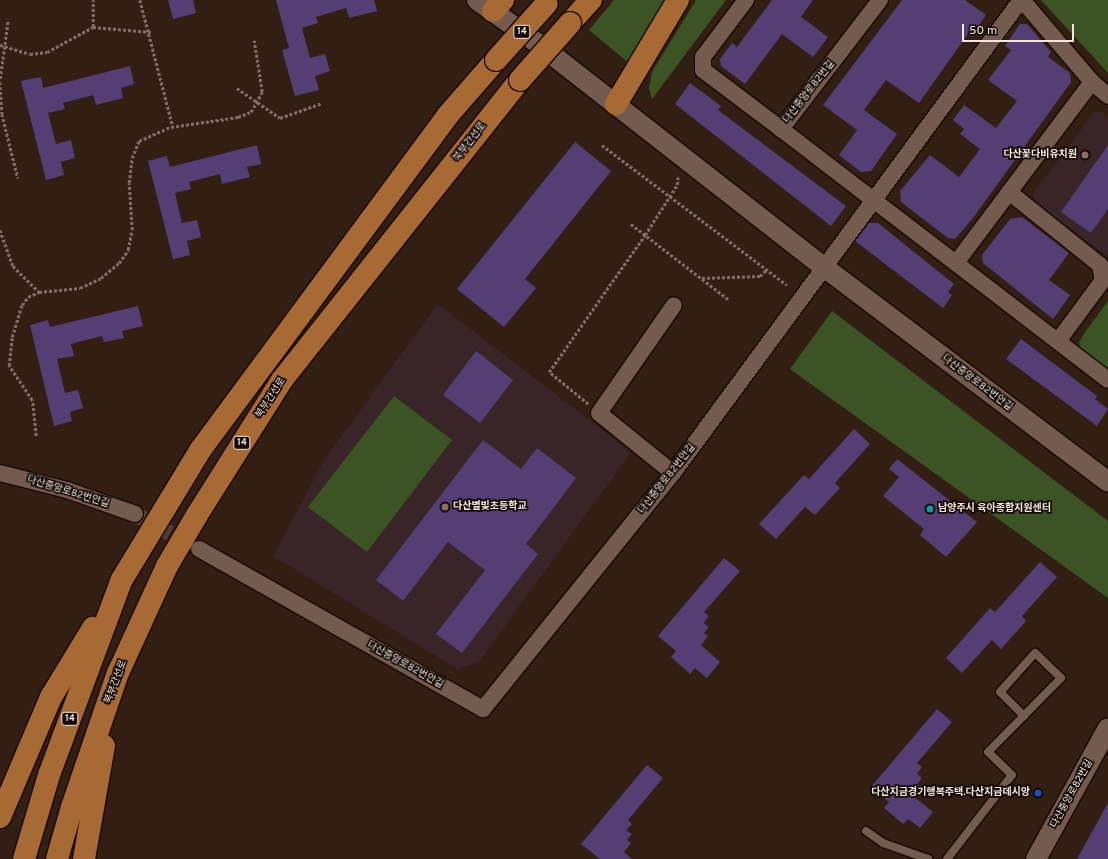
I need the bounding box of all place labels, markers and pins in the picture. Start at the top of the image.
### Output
place label: 다산꽃다비유치원 [1003,149,1077,161]
marker: 다산꽃다비유치원 [1080,150,1090,160]
place label: 다산별빛초등학교 [453,501,527,513]
marker: 다산별빛초등학교 [440,502,450,512]
place label: 남양주시 육아종합지원센터 [938,503,1051,515]
marker: 남양주시 육아종합지원센터 [925,504,935,514]
place label: 다산지금경기행복주택.다산지금데시앙 [871,787,1030,799]
marker: 다산지금경기행복주택.다산지금데시앙 [1033,788,1043,798]

